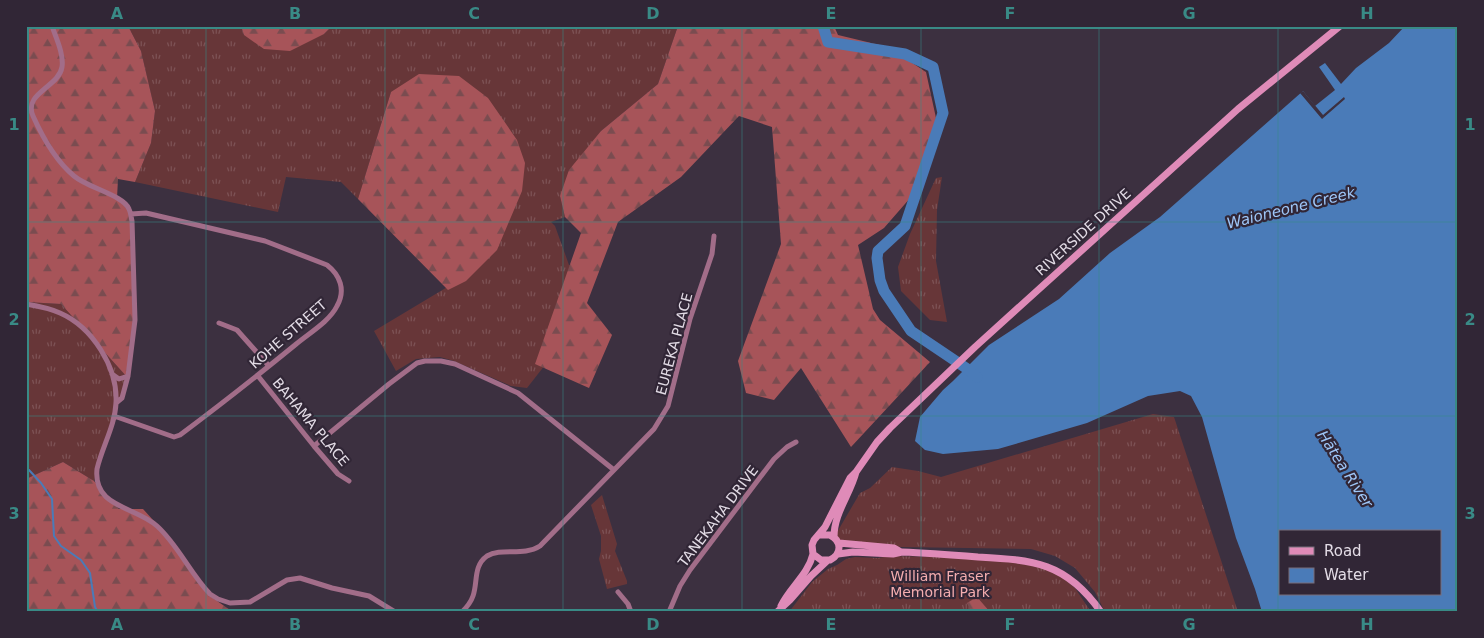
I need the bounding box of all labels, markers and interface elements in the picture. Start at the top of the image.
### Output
text: A [111,4,124,23]
text: B [289,4,301,23]
text: C [468,4,480,23]
text: D [646,4,660,23]
text: E [826,4,836,23]
text: F [1005,4,1015,23]
text: G [1182,4,1196,23]
text: H [1360,4,1374,23]
text: 1 [8,115,20,134]
text: 1 [1464,115,1476,134]
water label: Waioneone Creek [1225,183,1358,233]
street label: RIVERSIDE DRIVE [1032,185,1134,279]
street label: EUREKA PLACE [653,291,695,397]
street label: KOHE STREET [246,296,330,372]
text: 2 [8,310,20,329]
text: 2 [1464,310,1476,329]
street label: BAHAMA PLACE [270,375,352,469]
water label: Hātea River [1313,427,1377,512]
street label: TANEKAHA DRIVE [674,462,761,571]
text: 3 [8,504,20,523]
text: 3 [1464,504,1476,523]
legend [1279,530,1442,596]
text: Road [1324,542,1362,560]
text: Water [1324,566,1369,584]
park label: William Fraser Memorial Park [890,568,991,600]
text: A [111,615,124,634]
text: B [289,615,301,634]
text: C [468,615,480,634]
text: D [646,615,660,634]
text: E [826,615,836,634]
text: F [1005,615,1015,634]
text: G [1182,615,1196,634]
text: H [1360,615,1374,634]

